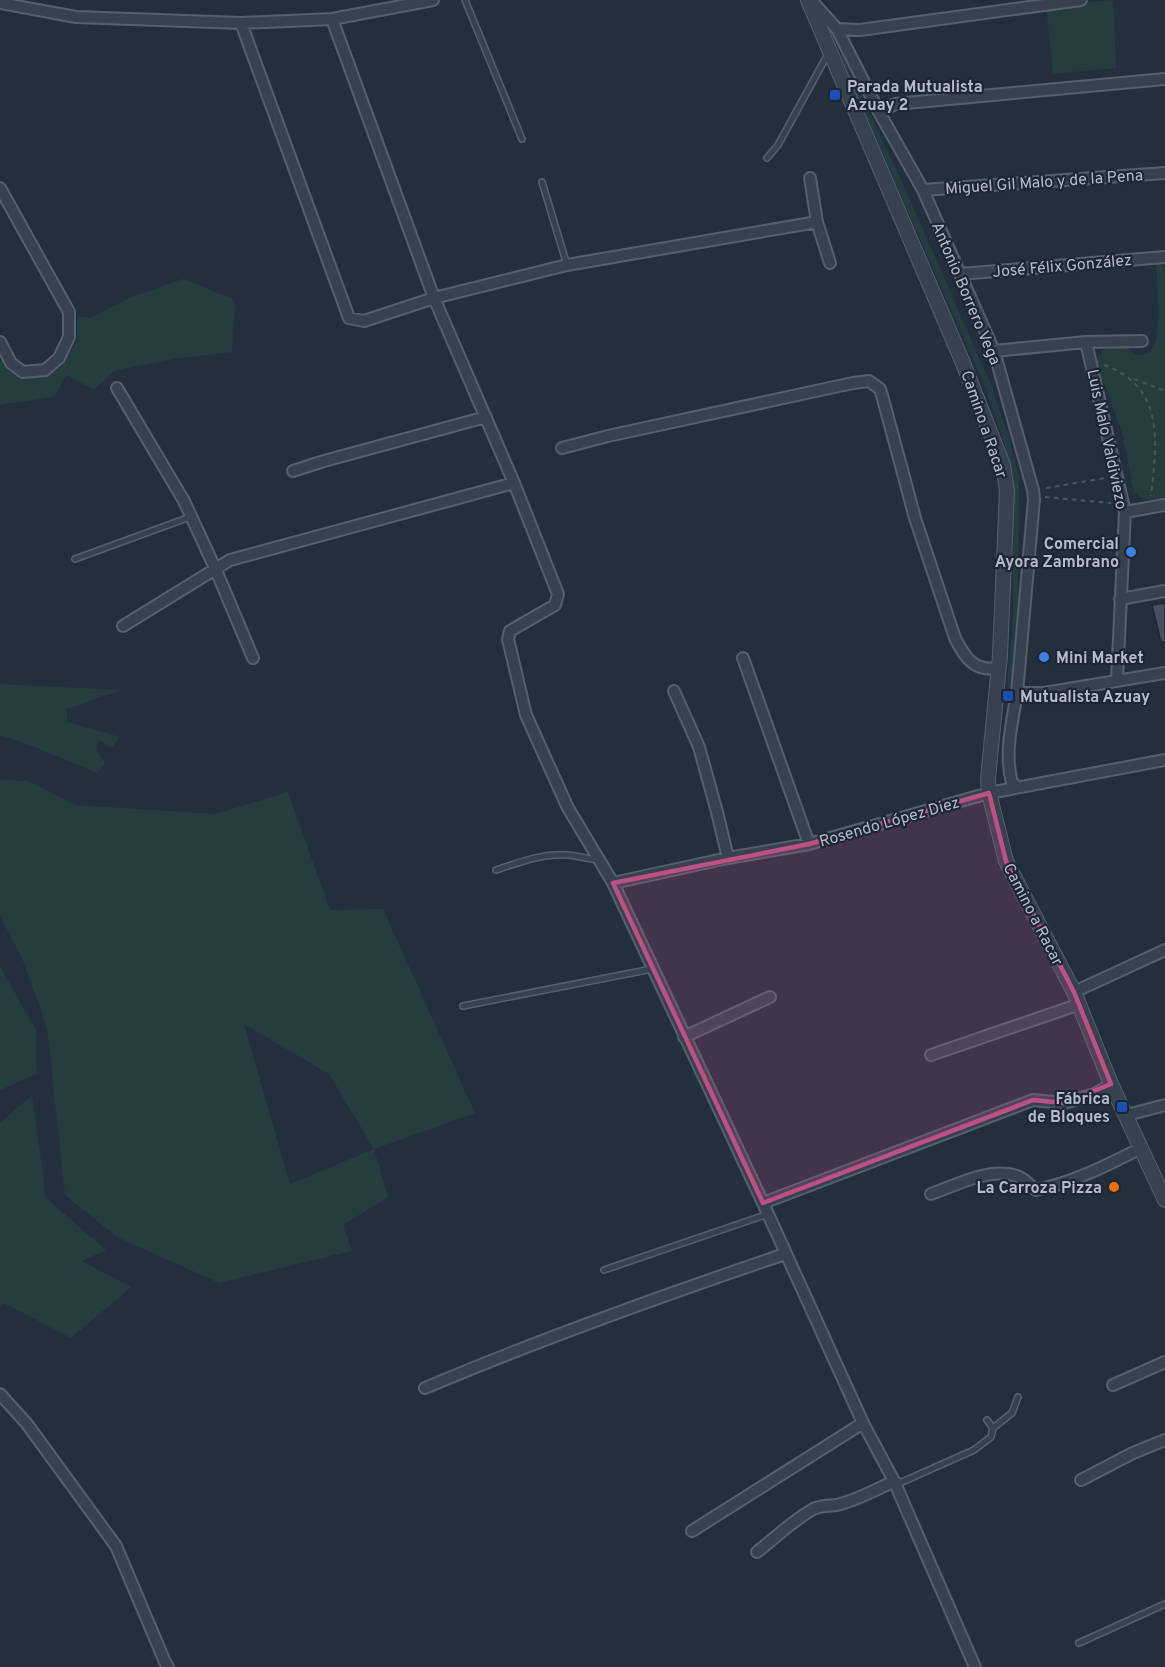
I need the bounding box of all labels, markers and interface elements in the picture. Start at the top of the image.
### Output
place label: Parada Mutualista Azuay 2 [847,78,983,116]
marker: Parada Mutualista Azuay 2 [828,88,842,102]
street label: Miguel Gil Malo y de la Pena [944,166,1144,200]
street label: Antonio Borrero Vega [926,219,1004,368]
street label: José Félix González [992,251,1133,283]
street label: Luis Malo Valdiviezo [1081,367,1131,511]
street label: Camino a Racar [955,368,1011,481]
place label: Comercial Ayora Zambrano [995,535,1119,573]
marker: Comercial Ayora Zambrano [1124,545,1138,559]
place label: Mini Market [1056,649,1144,669]
marker: Mini Market [1037,650,1051,664]
place label: Mutualista Azuay [1020,688,1150,708]
marker: Mutualista Azuay [1001,689,1015,703]
street label: Rosendo López Diez [817,793,962,853]
street label: Camino a Racar [998,860,1067,970]
place label: Fábrica de Bloques [1028,1090,1110,1128]
marker: Fábrica de Bloques [1115,1100,1129,1114]
place label: La Carroza Pizza [977,1179,1102,1199]
marker: La Carroza Pizza [1107,1180,1121,1194]

